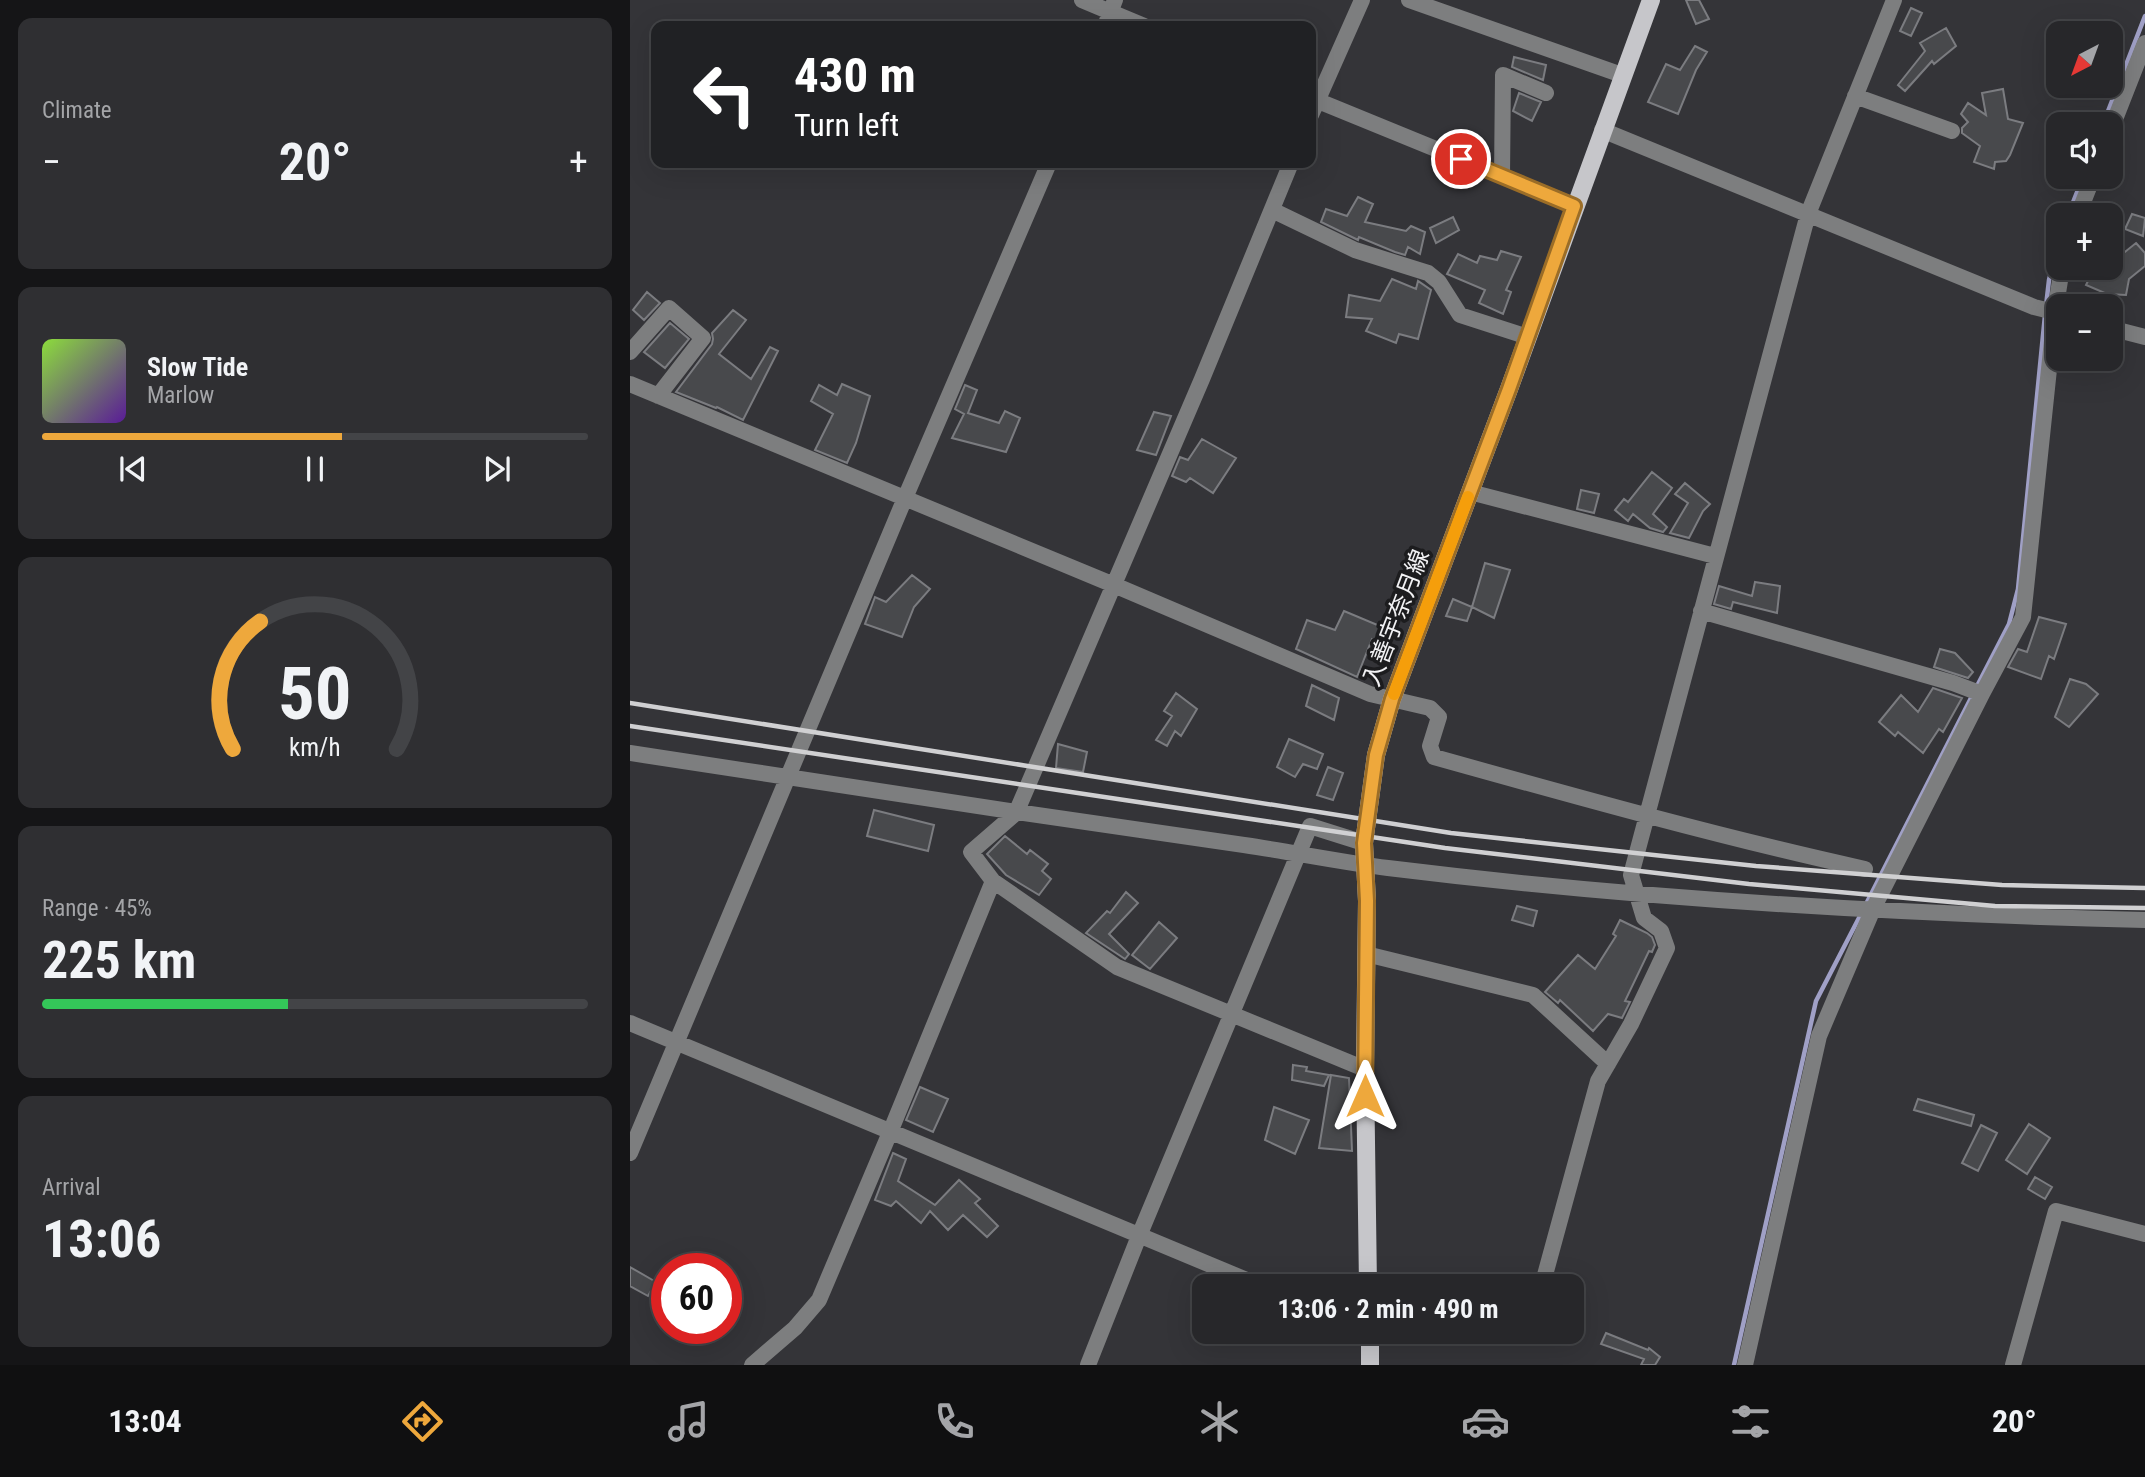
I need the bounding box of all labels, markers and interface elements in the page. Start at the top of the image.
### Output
north arrow [2046,21,2123,98]
map controls [2046,21,2123,371]
text: 430 m [794,47,916,104]
icon: left [679,49,770,140]
text: Climate [42,97,112,124]
text: Turn left [794,106,899,144]
button: sound [2046,112,2123,189]
pin [1431,129,1491,189]
text: 20° [279,132,351,193]
text: − [42,140,61,184]
text: + [569,140,588,184]
icon: arrive [1442,140,1480,178]
button: + [2046,203,2123,280]
button: − [2046,294,2123,371]
text: Slow Tide [147,352,248,382]
text: Marlow [147,382,214,409]
icon: previous [114,450,152,488]
icon: pause [296,450,334,488]
icon: next [478,450,516,488]
street label: 入善宇奈月線 [1357,546,1435,690]
text: 50 [278,651,352,737]
text: km/h [289,732,341,761]
text: Range · 45% [42,895,152,922]
text: 225 km [42,930,196,991]
position arrow [1328,1059,1402,1133]
text: Arrival [42,1174,101,1201]
text: 13:06 [42,1209,161,1270]
speed limit sign: 60 [651,1253,742,1344]
text: 13:06 · 2 min · 490 m [1278,1294,1498,1324]
icon: directions [398,1397,447,1446]
icon: music [664,1397,713,1446]
icon: phone [930,1397,979,1446]
icon: climate [1195,1397,1244,1446]
icon: car [1461,1397,1510,1446]
icon: filters [1726,1397,1775,1446]
text: 13:04 [108,1402,182,1440]
text: 20° [1992,1402,2037,1440]

